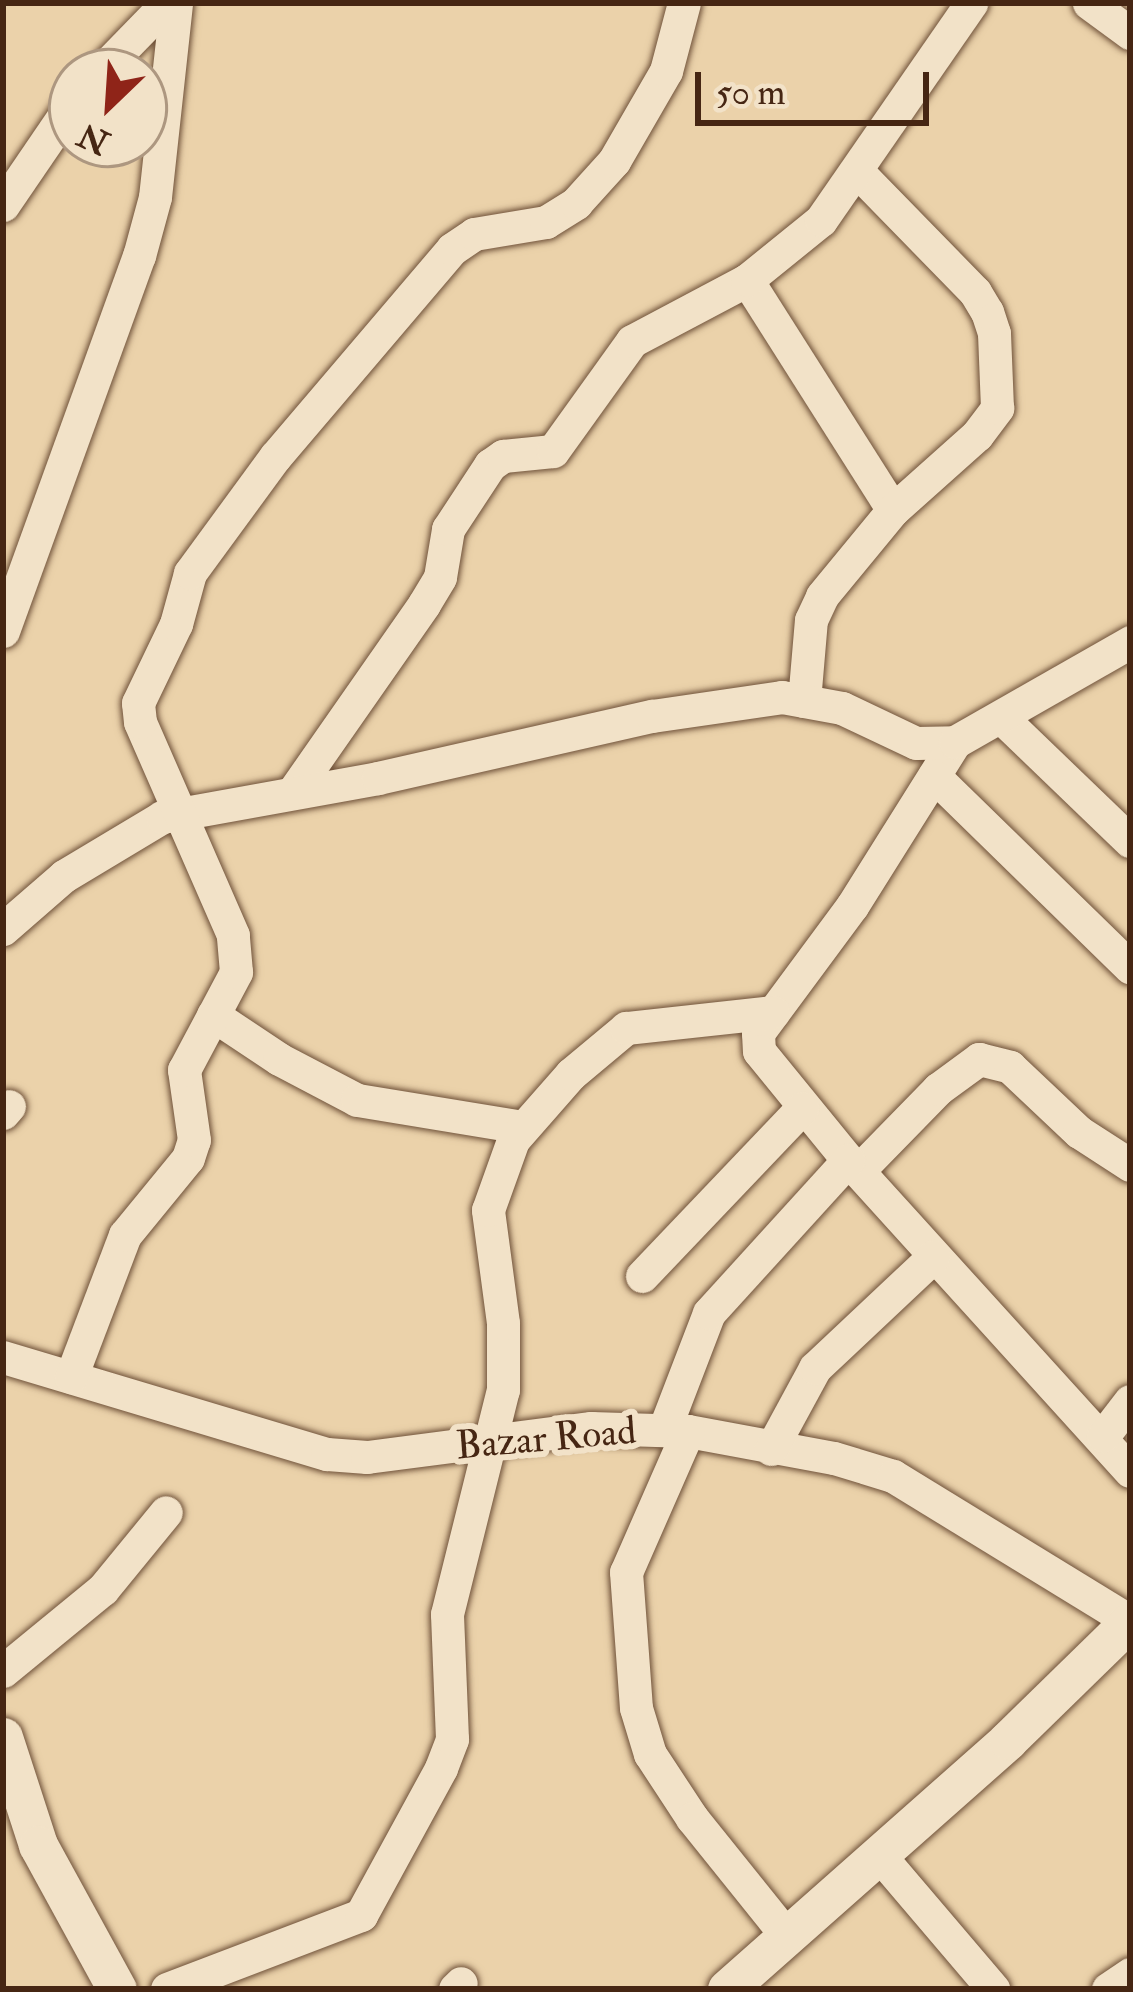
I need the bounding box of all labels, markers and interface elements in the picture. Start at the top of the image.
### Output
north arrow [48,48,168,168]
scale bar [701,48,935,122]
text: 50 m [716,70,785,115]
text: N [72,114,116,163]
street label: Bazar Road [454,1408,638,1470]

